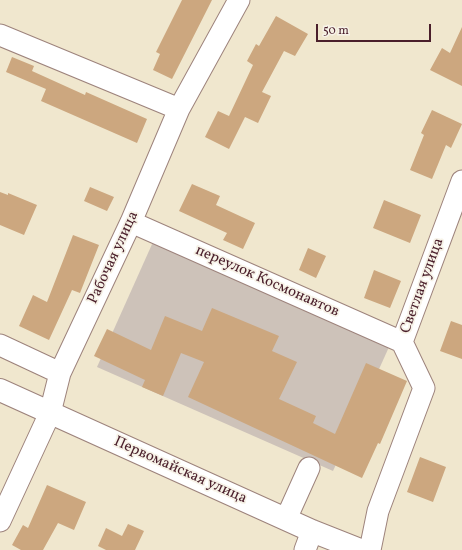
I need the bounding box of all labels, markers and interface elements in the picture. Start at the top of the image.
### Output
scale bar [318,16,433,42]
text: 50 m [323,23,349,39]
street label: Рабочая улица [85,209,143,307]
street label: Светлая улица [397,236,449,336]
street label: переулок Космонавтов [192,242,342,322]
street label: Первомайская улица [111,434,249,508]

